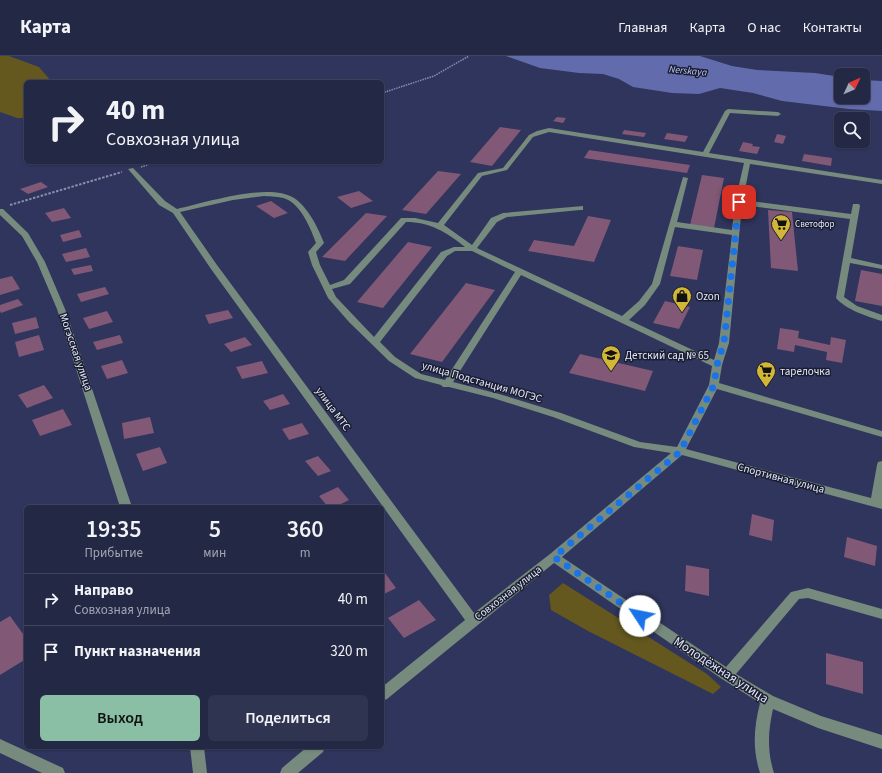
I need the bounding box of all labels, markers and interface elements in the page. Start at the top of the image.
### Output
text: Карта [20,14,71,41]
text: Главная [618,18,667,38]
text: Карта [689,18,725,38]
text: О нас [747,18,781,38]
text: Контакты [803,18,862,38]
water label: Nerskaya [668,62,708,80]
north arrow [834,68,870,104]
map controls [834,68,870,148]
text: 40 m [106,90,165,130]
icon: right [40,96,92,148]
button: search [834,112,870,148]
text: Совхозная улица [106,127,240,152]
pin [722,185,756,219]
icon: arrive [728,191,750,213]
supermarket icon: Светофор [770,213,792,241]
place label: Светофор [795,218,834,231]
shop icon: Ozon [671,285,693,313]
place label: Ozon [696,289,720,304]
street label: Могэсская улица [56,311,96,393]
school or university icon: Детский сад № 65 [600,344,622,372]
place label: Детский сад № 65 [625,348,709,363]
street label: улица Подстанция МОГЭС [420,358,544,406]
supermarket icon: тарелочка [755,360,777,388]
place label: тарелочка [780,364,830,379]
street label: улица МТС [312,384,354,434]
street label: Спортивная улица [736,459,826,497]
text: 19:35 [86,512,142,547]
text: 5 [209,512,221,547]
text: 360 [287,512,324,547]
text: Прибытие [84,544,143,562]
text: мин [203,544,226,562]
text: m [300,544,310,562]
street label: Совхозная улица [471,562,545,624]
text: Направо [74,580,133,601]
icon: right [40,589,62,611]
text: 40 m [338,589,368,610]
position arrow [619,595,661,637]
text: Совхозная улица [74,601,171,619]
street label: Молодёжная улица [670,633,772,707]
icon: arrive [40,641,62,663]
text: Пункт назначения [74,641,201,662]
text: 320 m [330,641,368,662]
button: Выход [40,695,200,741]
button: Поделиться [208,695,368,741]

